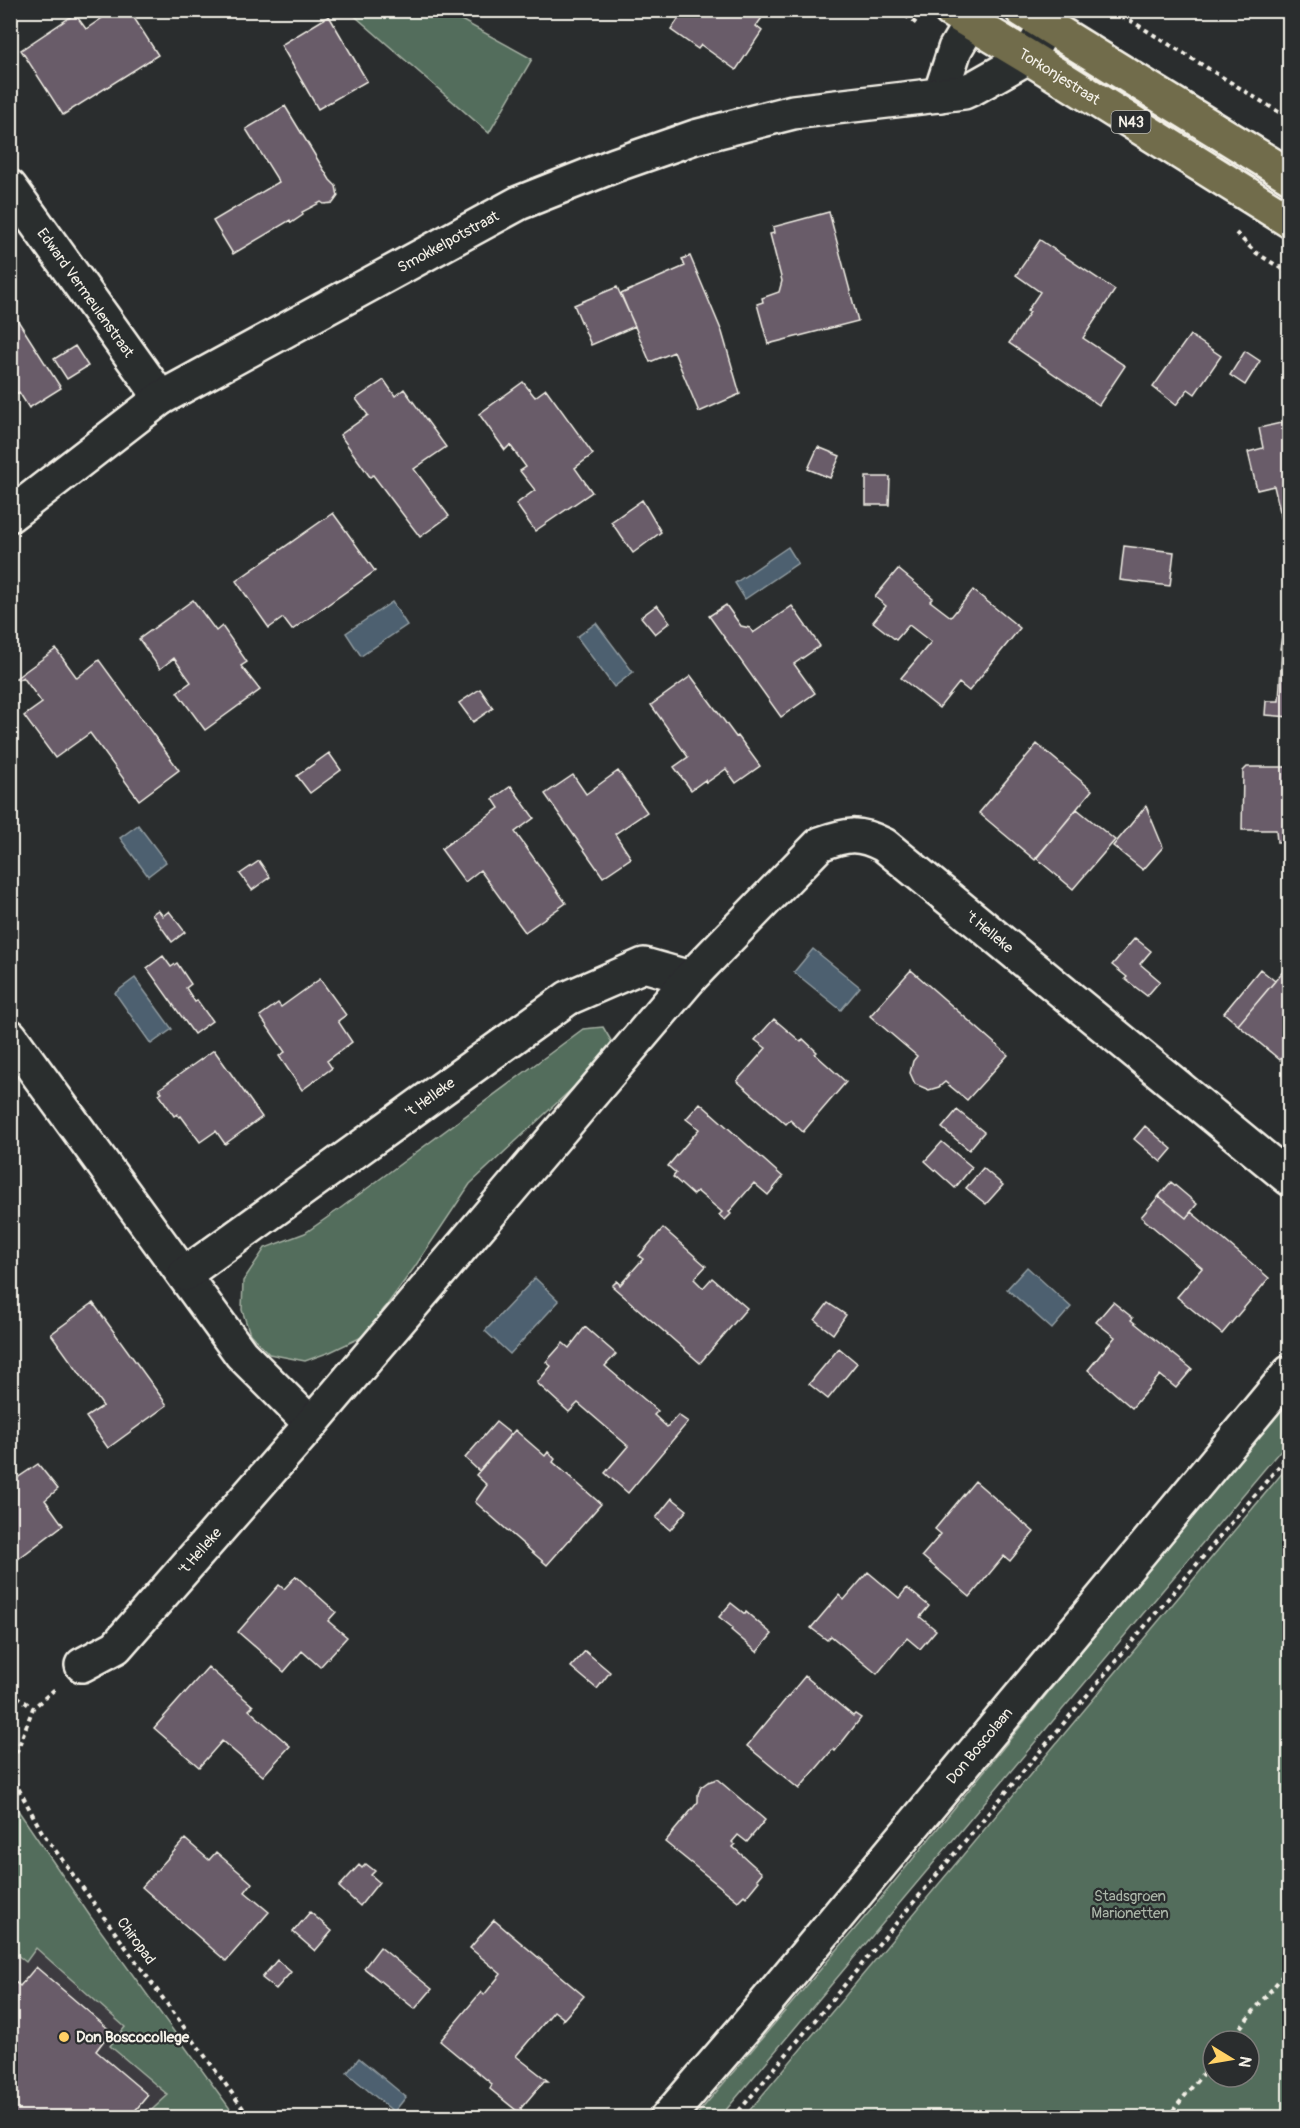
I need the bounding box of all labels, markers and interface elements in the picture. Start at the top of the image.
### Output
street label: Torkonjestraat [1015,44,1104,110]
road number: N43 [1112,111,1150,133]
street label: Smokkelpotstraat [394,206,503,277]
street label: Edward Vermeulenstraat [33,224,139,362]
street label: 't Helleke [961,906,1018,958]
street label: 't Helleke [401,1073,459,1122]
street label: 't Helleke [174,1523,226,1579]
street label: Don Boscolaan [942,1704,1017,1788]
park label: Stadsgroen Marionetten [1091,1887,1169,1923]
street label: Chiropad [113,1914,159,1968]
place label: Don Boscocollege [76,2028,190,2047]
north arrow [1201,2029,1261,2089]
marker: Don Boscocollege [57,2030,71,2044]
text: N [1234,2054,1256,2069]

